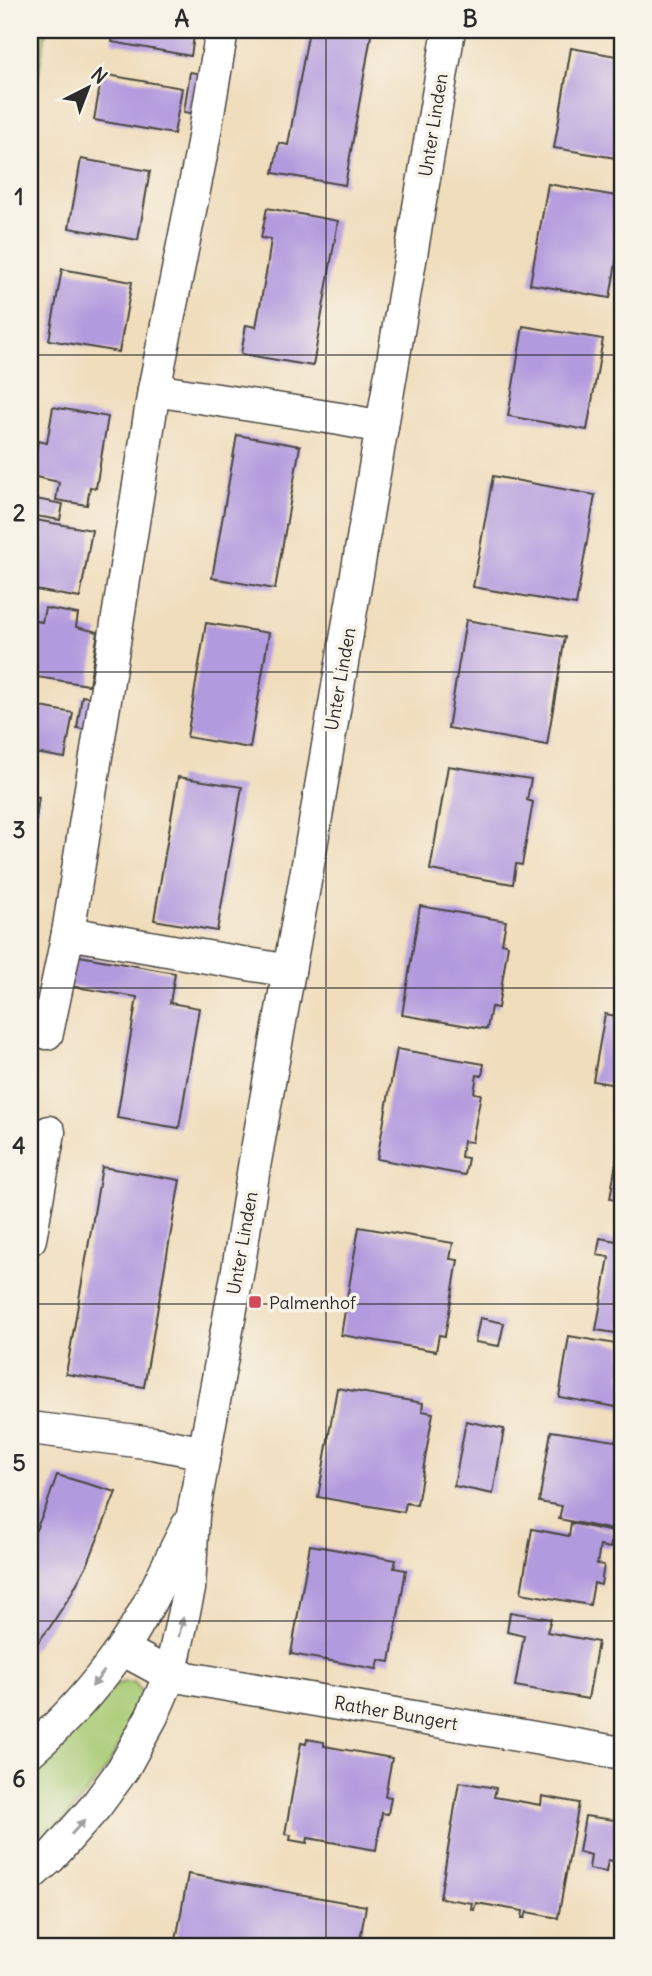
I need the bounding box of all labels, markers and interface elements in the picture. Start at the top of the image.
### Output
text: A [175,4,190,33]
text: B [462,4,478,33]
north arrow [52,52,122,122]
text: N [86,62,112,89]
street label: Unter Linden [413,72,453,178]
text: 1 [14,182,24,211]
text: 2 [13,498,26,527]
street label: Unter Linden [320,626,360,732]
text: 3 [12,815,26,844]
text: 4 [12,1131,26,1160]
street label: Unter Linden [222,1190,262,1296]
place label: Palmenhof [269,1291,357,1314]
marker: Palmenhof [247,1294,263,1310]
text: 5 [12,1448,26,1477]
one-way arrow [175,1616,186,1638]
one-way arrow [91,1671,106,1688]
street label: Rather Bungert [332,1691,460,1735]
text: 6 [12,1764,26,1793]
one-way arrow [70,1818,85,1835]

